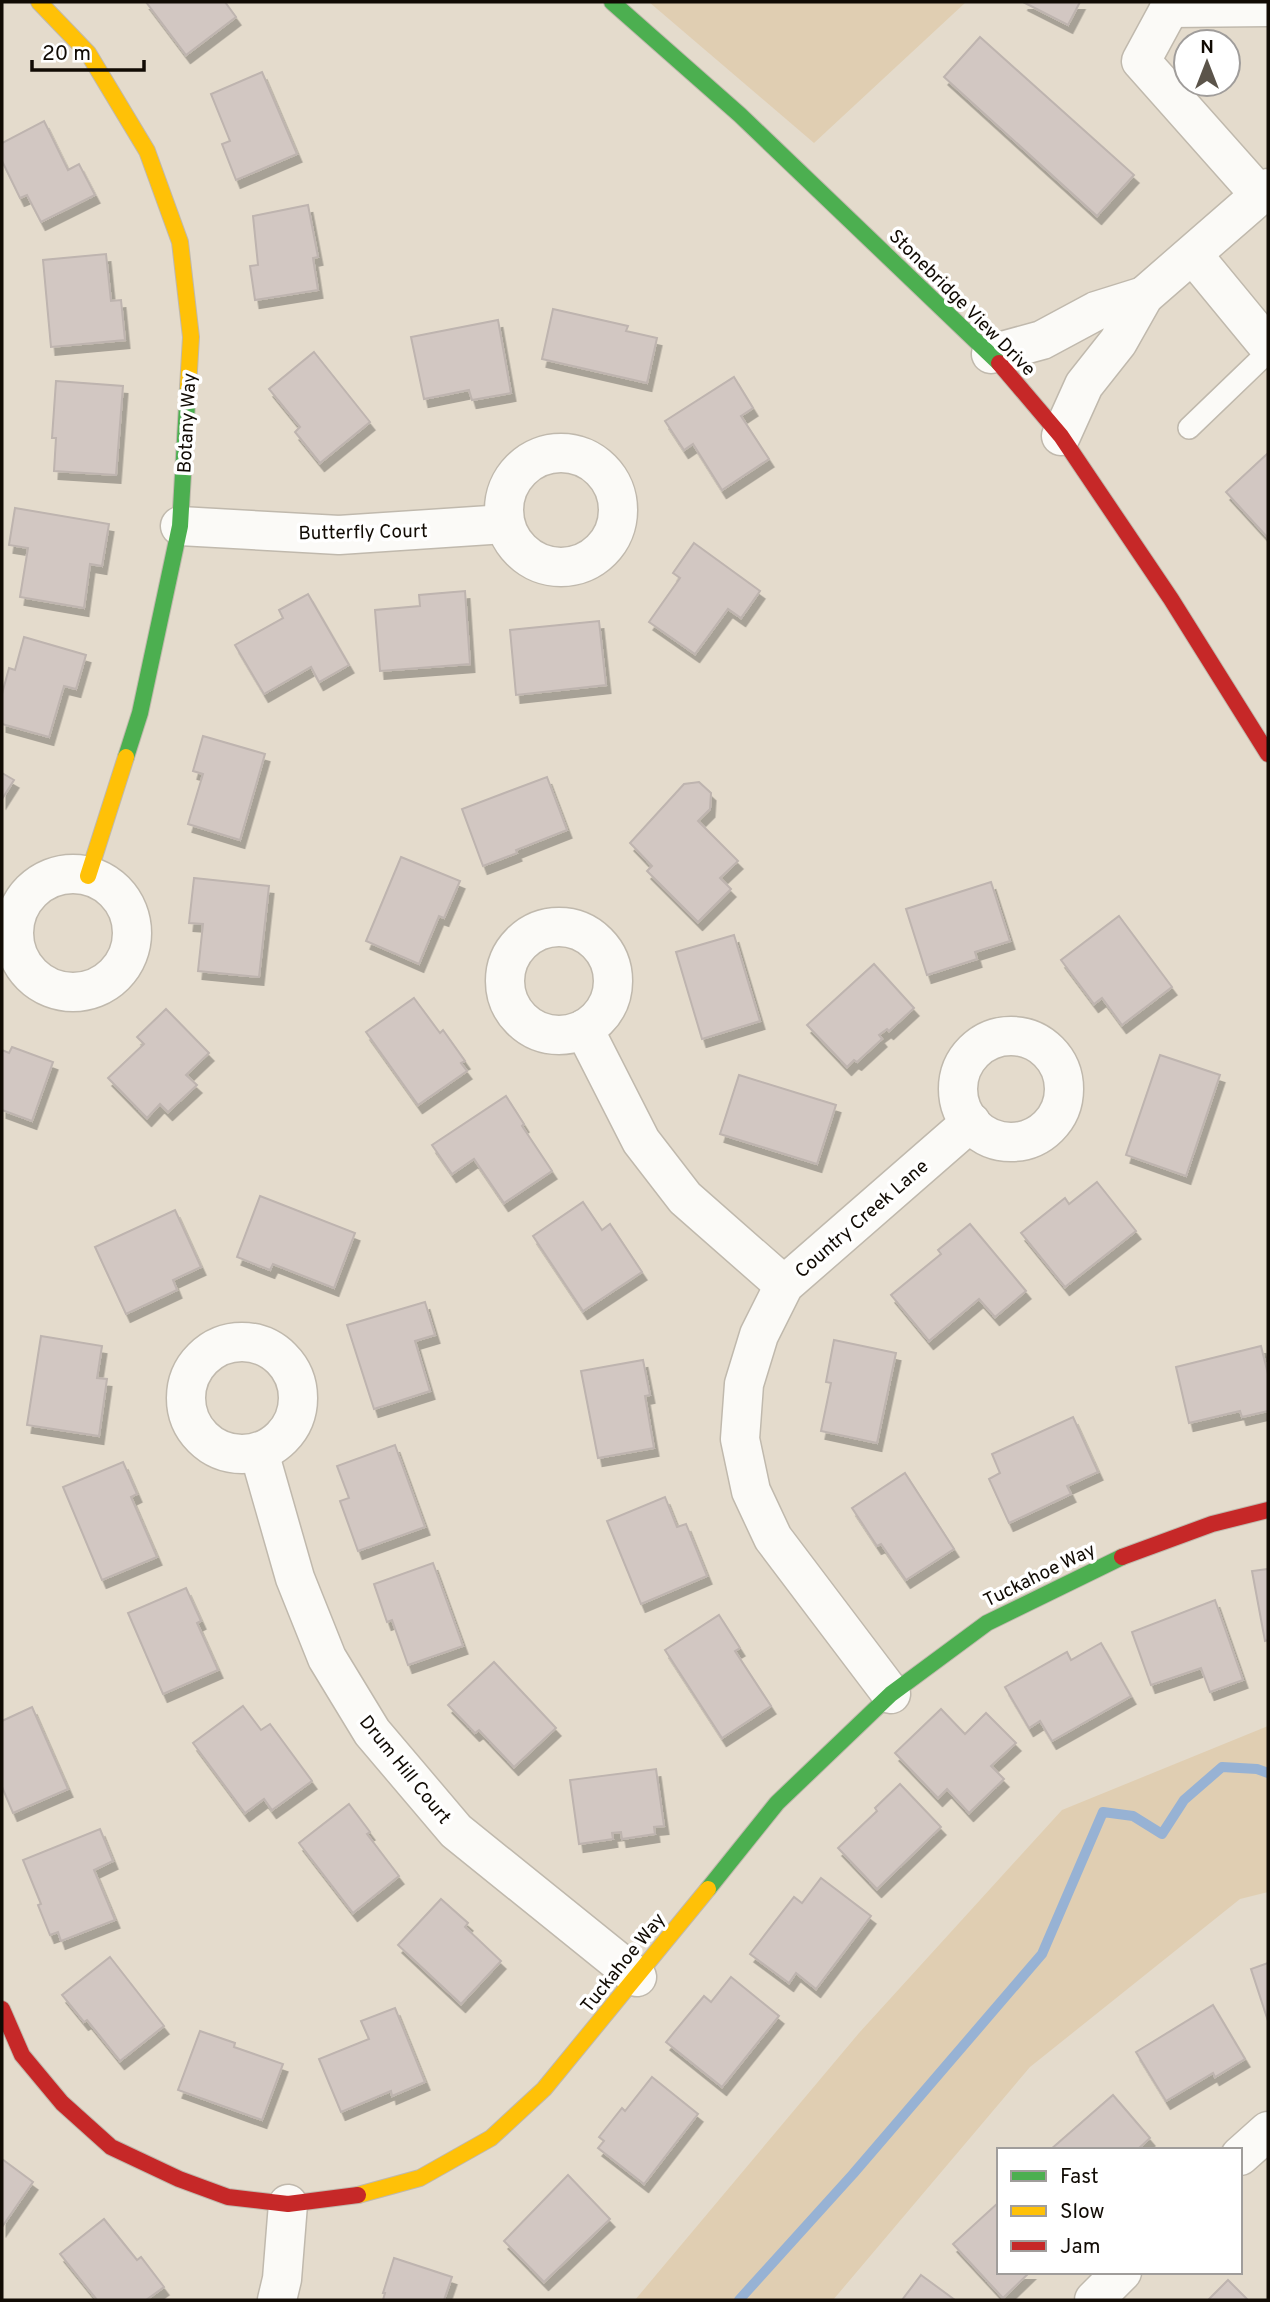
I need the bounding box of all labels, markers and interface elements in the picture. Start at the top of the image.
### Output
scale bar [32,28,144,72]
north arrow [1172,28,1242,98]
text: N [1200,36,1214,60]
text: 20 m [42,41,91,68]
street label: Stonebridge View Drive [883,225,1040,382]
street label: Botany Way [173,372,203,474]
street label: Butterfly Court [298,520,428,546]
street label: Country Creek Lane [791,1155,934,1284]
street label: Tuckahoe Way [980,1538,1100,1613]
street label: Drum Hill Court [353,1711,456,1829]
street label: Tuckahoe Way [576,1908,671,2018]
legend [997,2148,1242,2274]
text: Fast [1060,2164,1099,2191]
text: Slow [1060,2199,1105,2226]
text: Jam [1060,2234,1101,2261]

